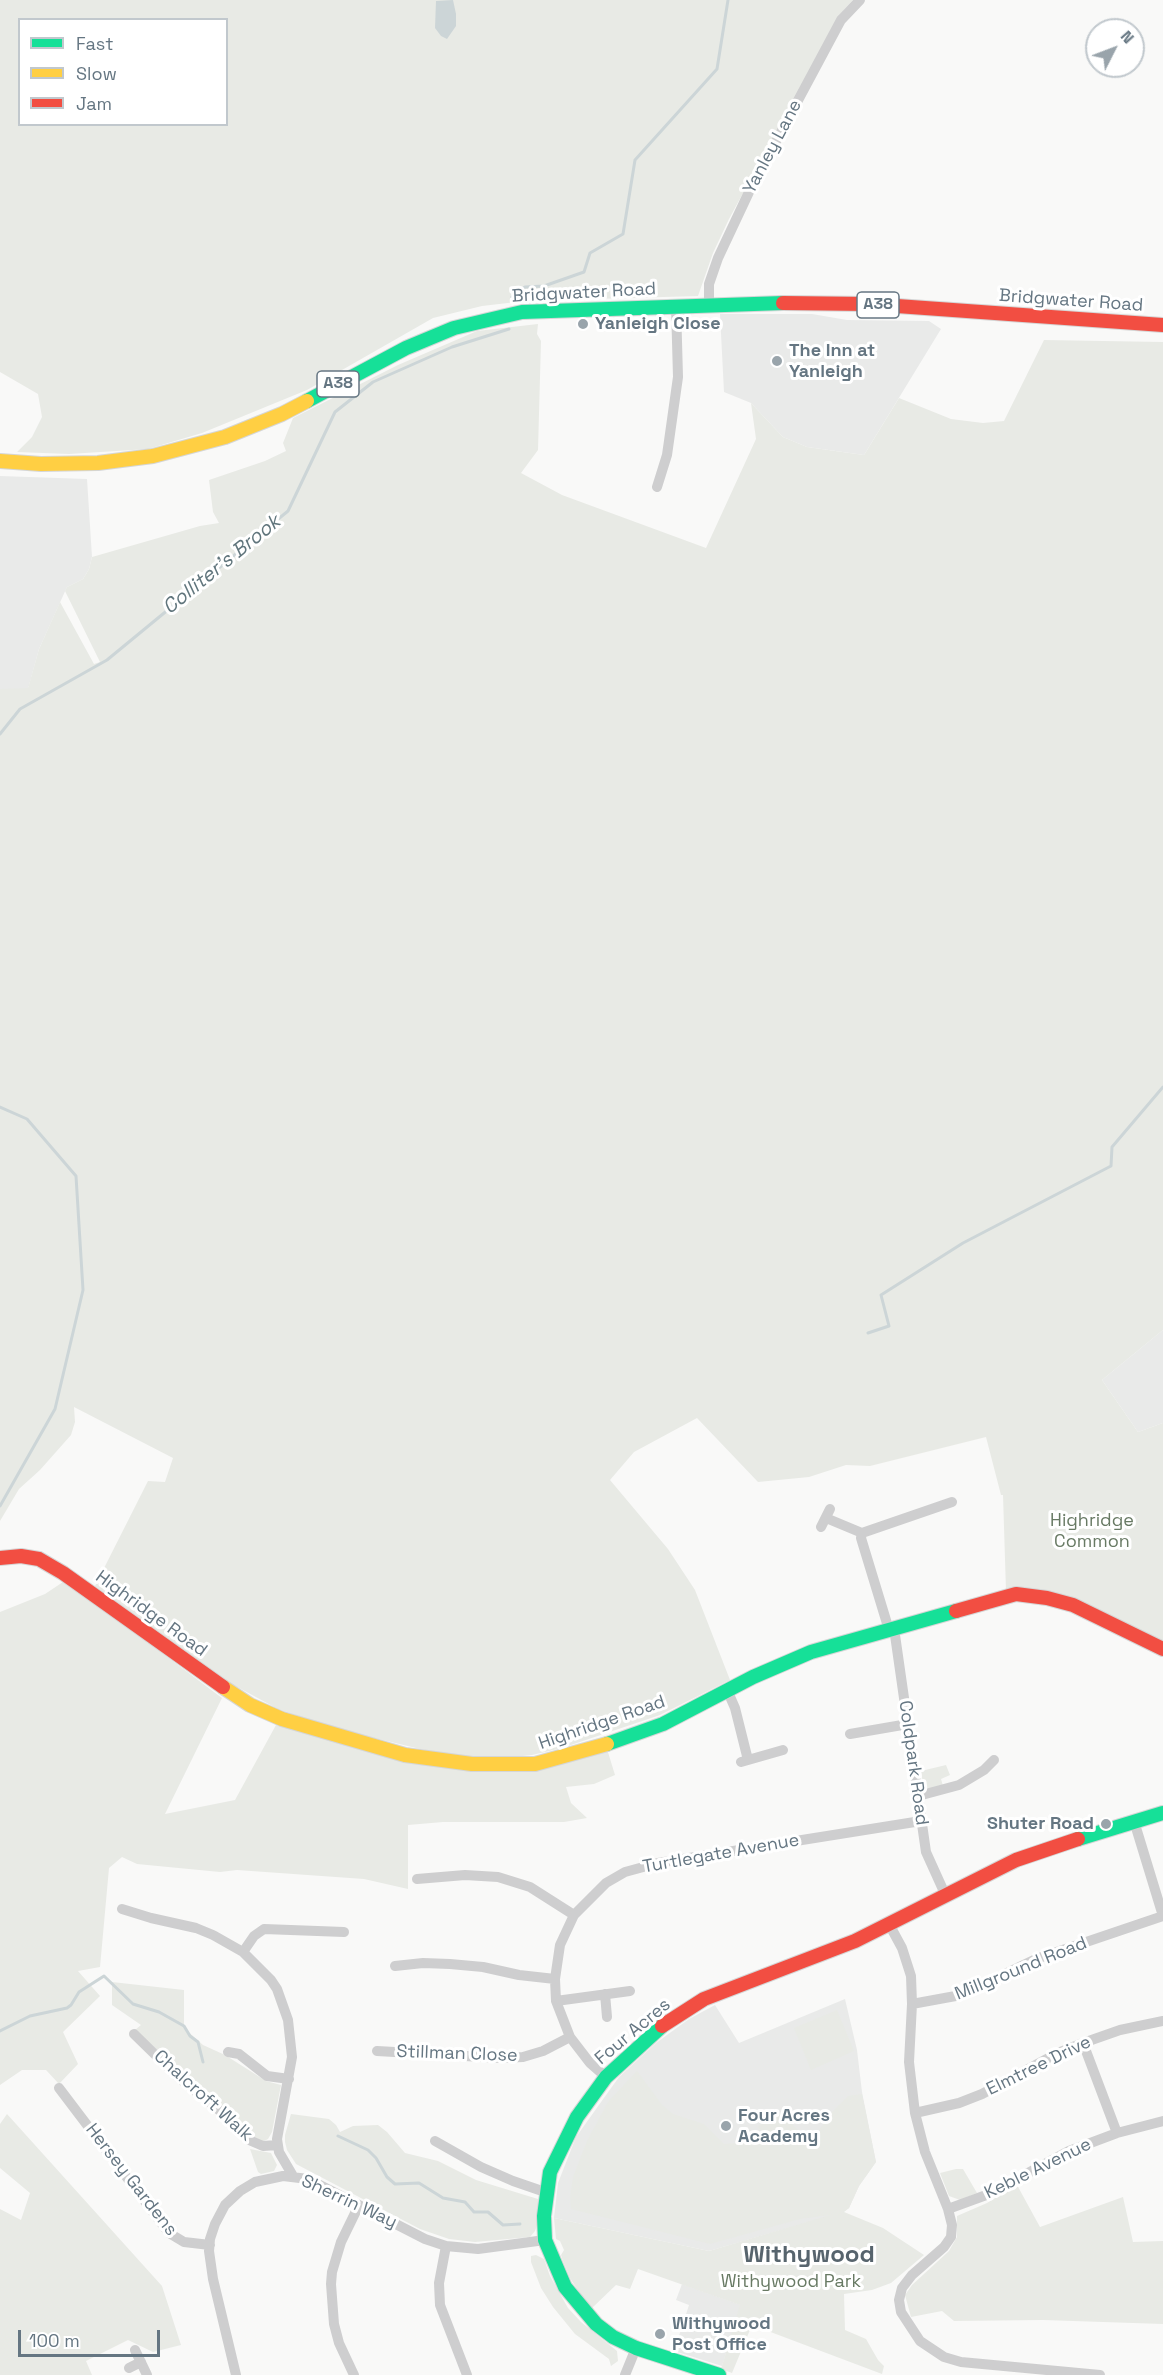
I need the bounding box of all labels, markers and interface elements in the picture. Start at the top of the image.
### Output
legend [18,18,228,126]
north arrow [1085,18,1145,78]
text: N [1116,26,1139,48]
text: Fast [76,32,113,55]
text: Slow [76,62,117,85]
text: Jam [76,92,112,115]
street label: Yanley Lane [739,96,807,198]
street label: Bridgwater Road [511,278,657,308]
street label: Bridgwater Road [998,285,1144,317]
road number: A38 [857,292,899,318]
place label: Yanleigh Close [595,313,721,335]
marker: Yanleigh Close [576,317,590,331]
place label: The Inn at Yanleigh [789,340,875,382]
marker: The Inn at Yanleigh [770,354,784,368]
road number: A38 [317,371,359,397]
water label: Colliter's Brook [158,510,286,620]
park label: Highridge Common [1050,1510,1134,1552]
street label: Highridge Road [91,1566,211,1662]
street label: Highridge Road [536,1691,668,1755]
street label: Coldpark Road [894,1699,932,1827]
place label: Shuter Road [987,1813,1094,1835]
marker: Shuter Road [1099,1817,1113,1831]
street label: Turtlegate Avenue [641,1830,801,1878]
street label: Millground Road [952,1933,1090,2005]
street label: Four Acres [591,1994,675,2070]
street label: Elmtree Drive [983,2031,1095,2101]
street label: Stillman Close [396,2041,518,2067]
street label: Chalcroft Walk [149,2046,257,2146]
place label: Four Acres Academy [738,2105,830,2148]
marker: Four Acres Academy [719,2119,733,2133]
street label: Hersey Gardens [81,2120,181,2240]
street label: Keble Avenue [981,2134,1095,2204]
street label: Sherrin Way [298,2170,400,2234]
district label: Withywood [743,2241,875,2269]
park label: Withywood Park [721,2271,861,2293]
place label: Withywood Post Office [672,2313,771,2356]
scale bar [21,2318,164,2356]
marker: Withywood Post Office [653,2327,667,2341]
text: 100 m [29,2329,80,2352]

